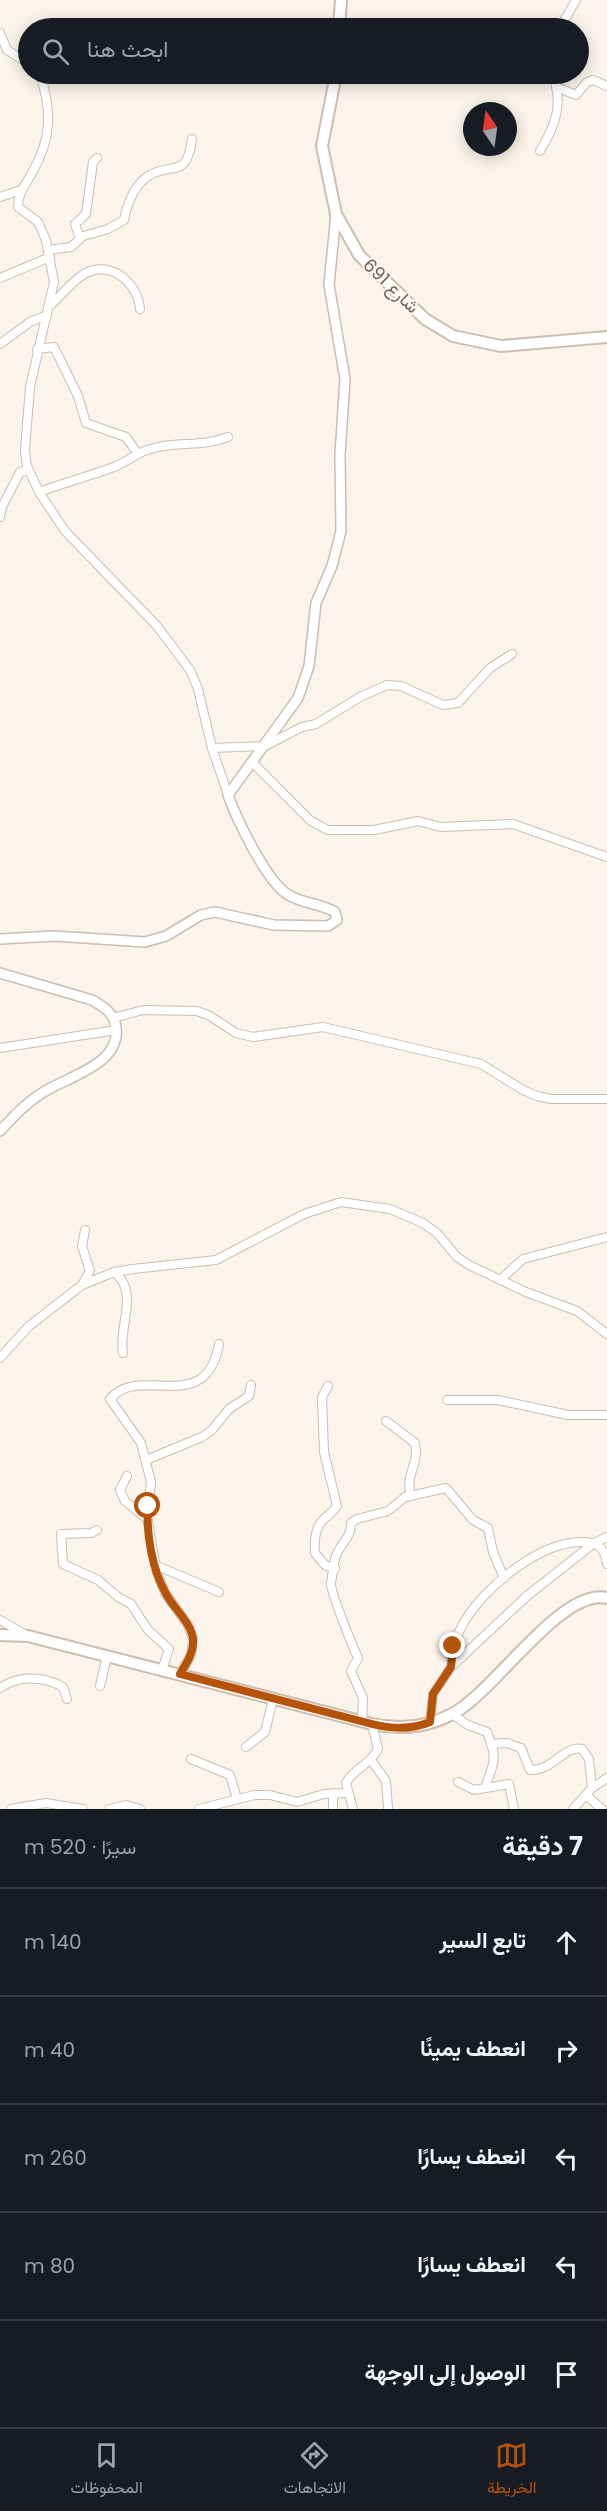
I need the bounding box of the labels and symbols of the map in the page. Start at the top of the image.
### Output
north arrow [463,102,517,156]
street label: شارع 691 [358,252,425,319]
route start [134,1492,160,1518]
route end [439,1632,465,1658]

